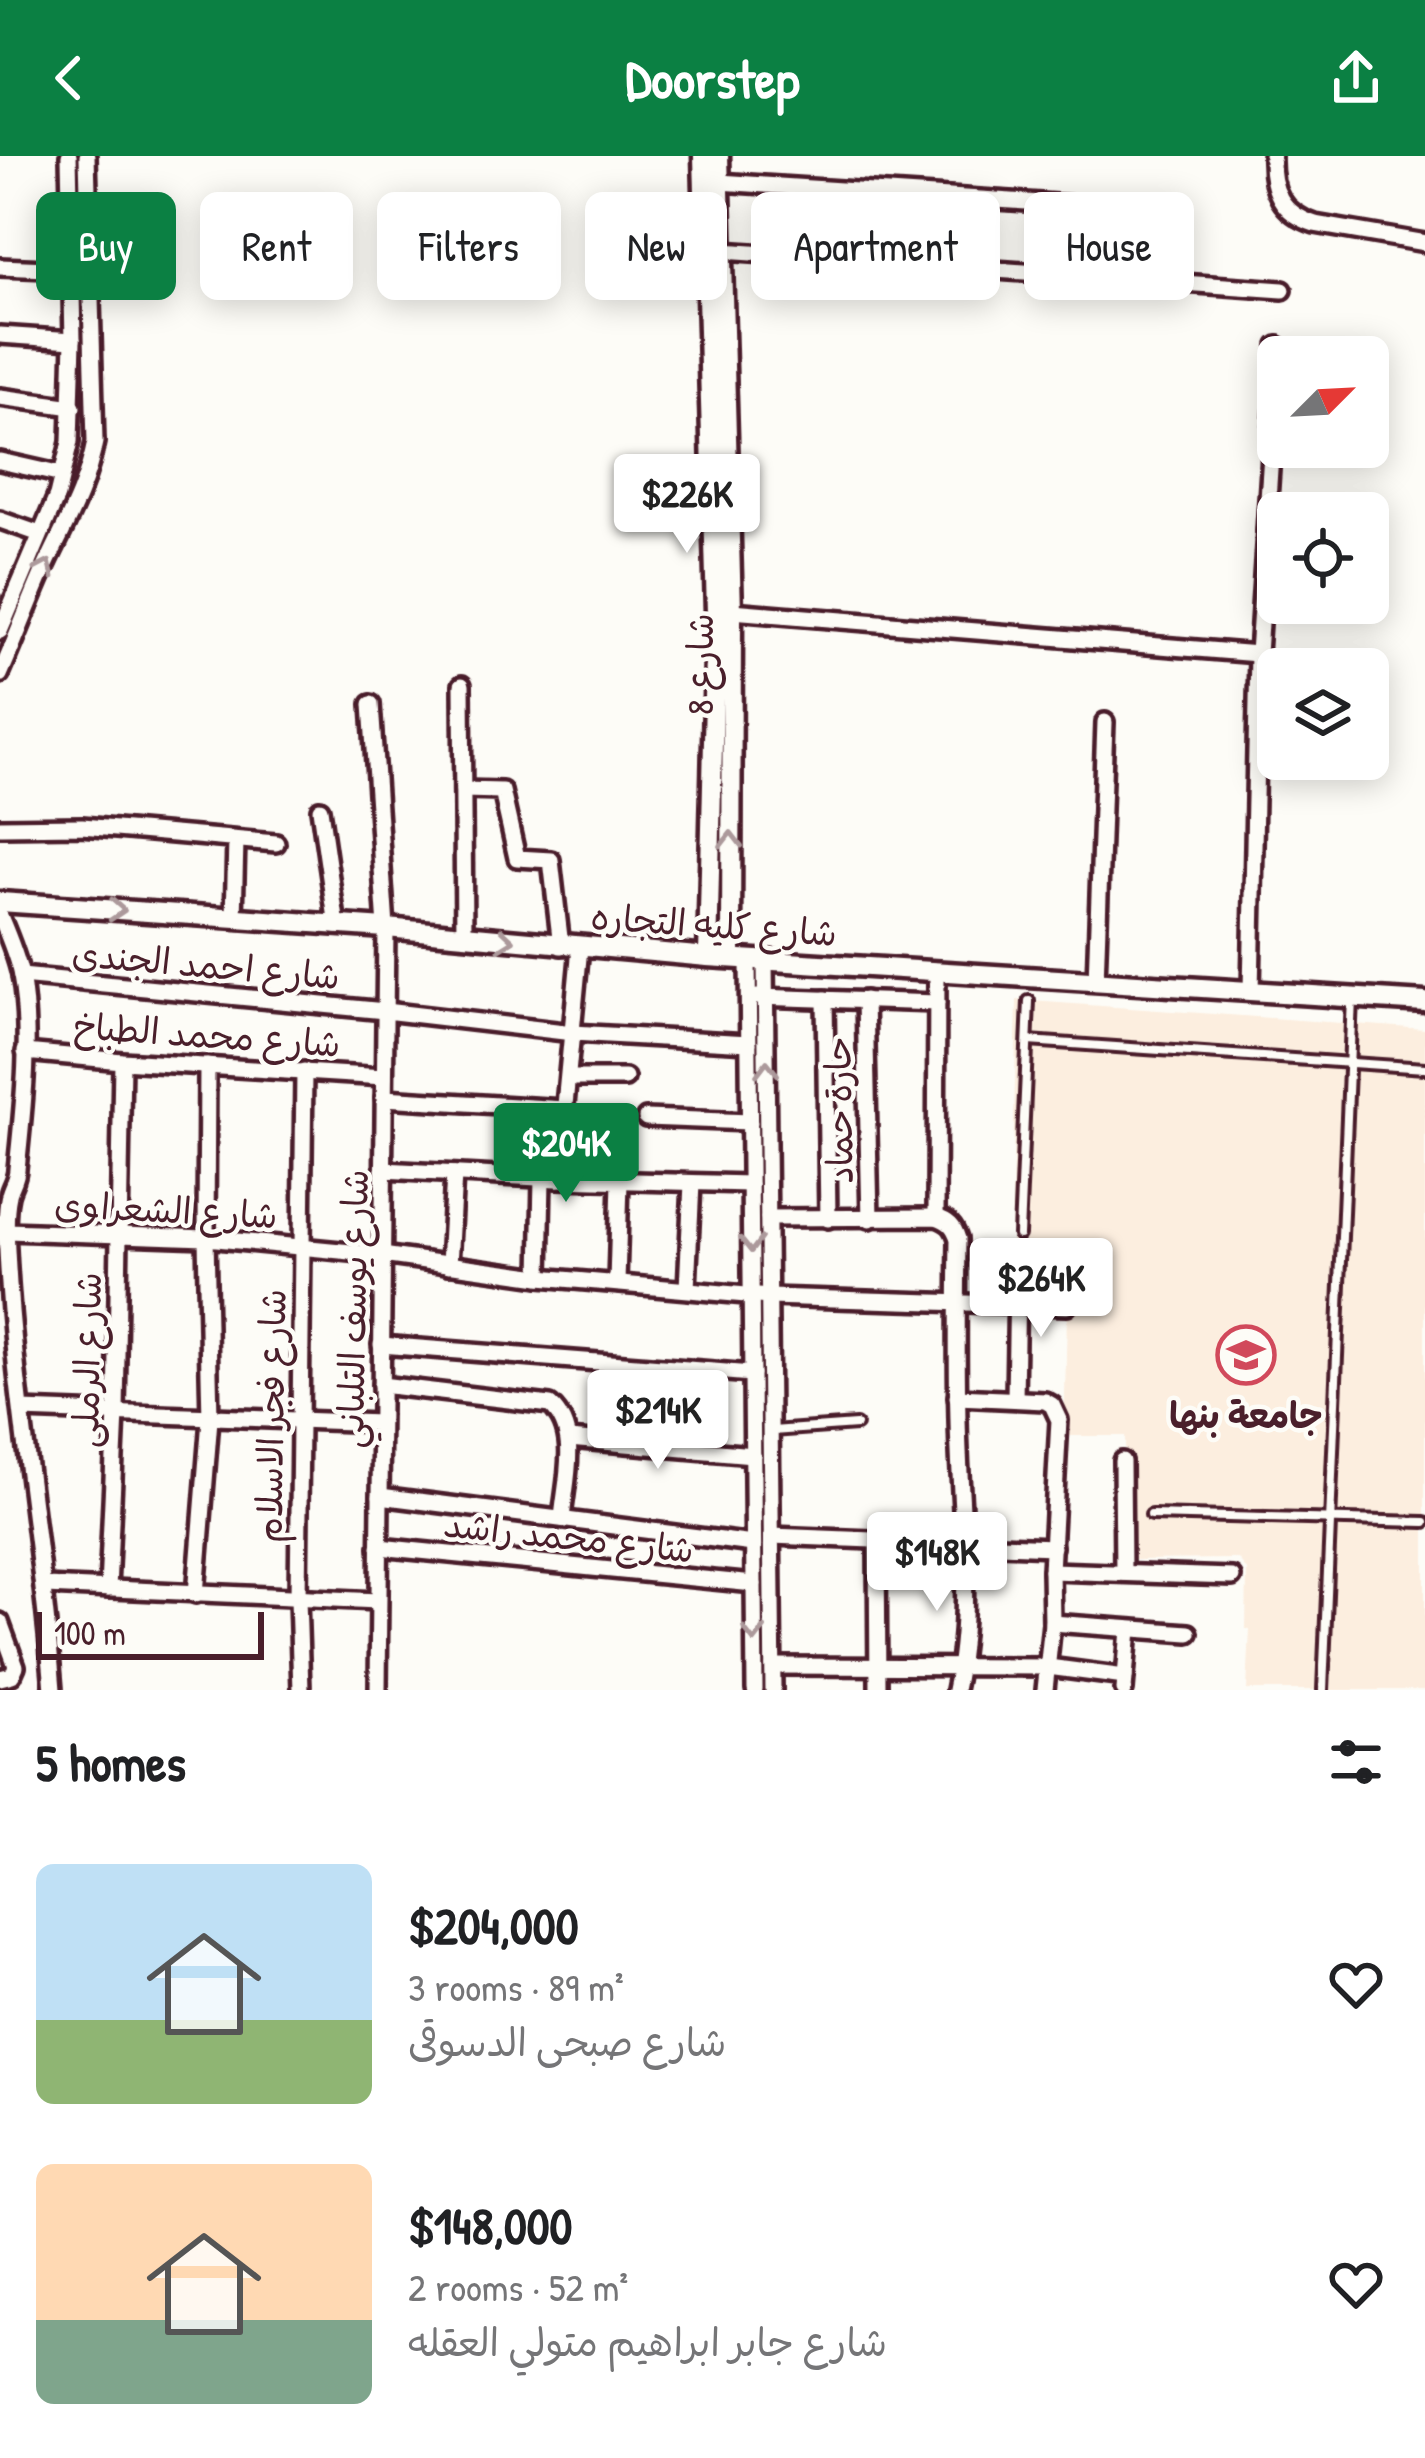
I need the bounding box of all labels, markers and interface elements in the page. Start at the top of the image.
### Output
text: Doorstep [626,42,799,115]
icon: back [36,45,102,111]
icon: share [1323,45,1389,111]
chip: Buy [36,192,176,300]
chip: Rent [200,192,353,300]
chip: Filters [377,192,561,300]
chip: New [585,192,727,300]
chip: Apartment [751,192,1000,300]
chip: House [1024,192,1194,300]
north arrow [1257,336,1389,468]
map controls [1257,336,1389,780]
pin: $226K [603,454,771,556]
text: $226K [641,466,733,519]
button: locate [1257,492,1389,624]
one-way arrow [32,559,55,580]
street label: شارع 8 [675,613,726,715]
button: layers [1257,648,1389,780]
one-way arrow [718,830,744,848]
street label: شارع كليه التجاره [589,891,839,959]
one-way arrow [108,897,127,923]
one-way arrow [496,927,515,952]
street label: شارع احمد الجندى [70,928,342,1002]
street label: شارع محمد الطباخ [72,1000,342,1070]
street label: حارة حماد [812,1036,864,1184]
one-way arrow [754,1059,780,1077]
pin: $204K [482,1103,650,1205]
text: $204K [521,1115,611,1168]
street label: شارع يوسف التلباني [325,1169,387,1449]
street label: شارع الشعراوى [53,1179,279,1241]
one-way arrow [737,1235,763,1254]
pin: $264K [957,1238,1125,1340]
text: $264K [997,1250,1085,1303]
street label: شارع الرملى [60,1272,114,1448]
street label: شارع فجر الاسلام [243,1289,301,1544]
school or university icon: جامعة بنها [1215,1324,1277,1386]
pin: $214K [574,1370,742,1472]
text: $214K [614,1382,702,1435]
place label: جامعة بنها [1169,1390,1323,1439]
street label: شارع محمد راشد [441,1498,697,1575]
pin: $148K [853,1512,1021,1614]
text: $148K [894,1524,980,1577]
scale bar [36,1606,264,1659]
text: 100 m [54,1611,126,1655]
one-way arrow [741,1625,767,1644]
text: 5 homes [36,1728,186,1797]
icon: filters [1323,1729,1389,1795]
text: $204,000 [408,1891,579,1960]
icon: home [132,1912,276,2056]
icon: heart [1323,1951,1389,2017]
text: 3 rooms · 89 m² [408,1960,624,2013]
text: شارع صبحى الدسوقى [408,2015,727,2068]
text: $148,000 [408,2191,572,2260]
icon: home [132,2212,276,2356]
icon: heart [1323,2251,1389,2317]
text: 2 rooms · 52 m² [408,2260,628,2313]
text: شارع جابر ابراهيم متولي العقله [408,2315,887,2368]

